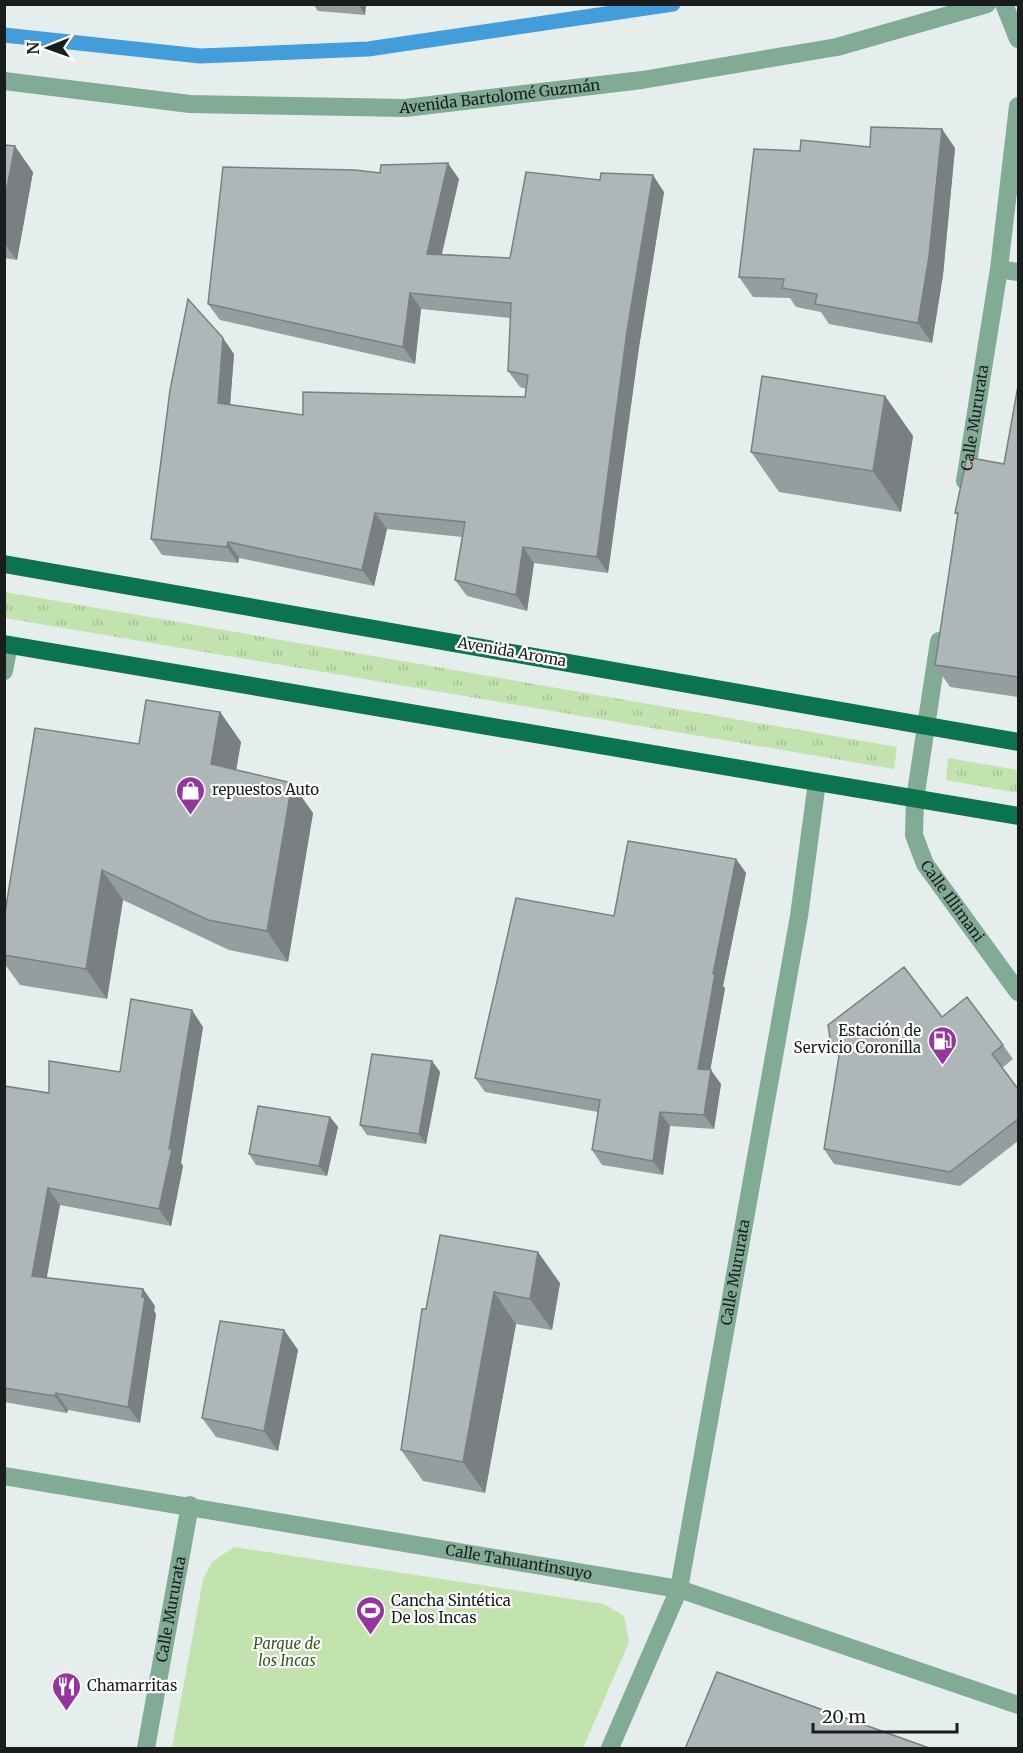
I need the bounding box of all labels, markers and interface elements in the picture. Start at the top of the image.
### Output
north arrow [18,18,78,78]
text: N [23,41,43,55]
street label: Avenida Bartolomé Guzmán [398,75,601,117]
street label: Calle Mururata [957,363,993,472]
street label: Avenida Aroma [455,632,568,670]
shop icon: repuestos Auto [175,774,207,816]
place label: repuestos Auto [212,780,319,799]
street label: Calle Illimani [917,857,989,946]
place label: Estación de Servicio Coronilla [794,1021,921,1057]
fuel station icon: Estación de Servicio Coronilla [926,1024,958,1066]
street label: Calle Mururata [716,1218,754,1327]
street label: Calle Tahuantinsuyo [444,1540,594,1583]
street label: Calle Mururata [152,1555,190,1664]
place label: Cancha Sintética De los Incas [391,1591,511,1627]
sports icon: Cancha Sintética De los Incas [354,1594,386,1636]
park label: Parque de los Incas [253,1634,321,1670]
restaurant icon: Chamarritas [50,1670,82,1712]
place label: Chamarritas [87,1676,177,1695]
scale bar [813,1696,957,1734]
text: 20 m [822,1705,866,1728]

